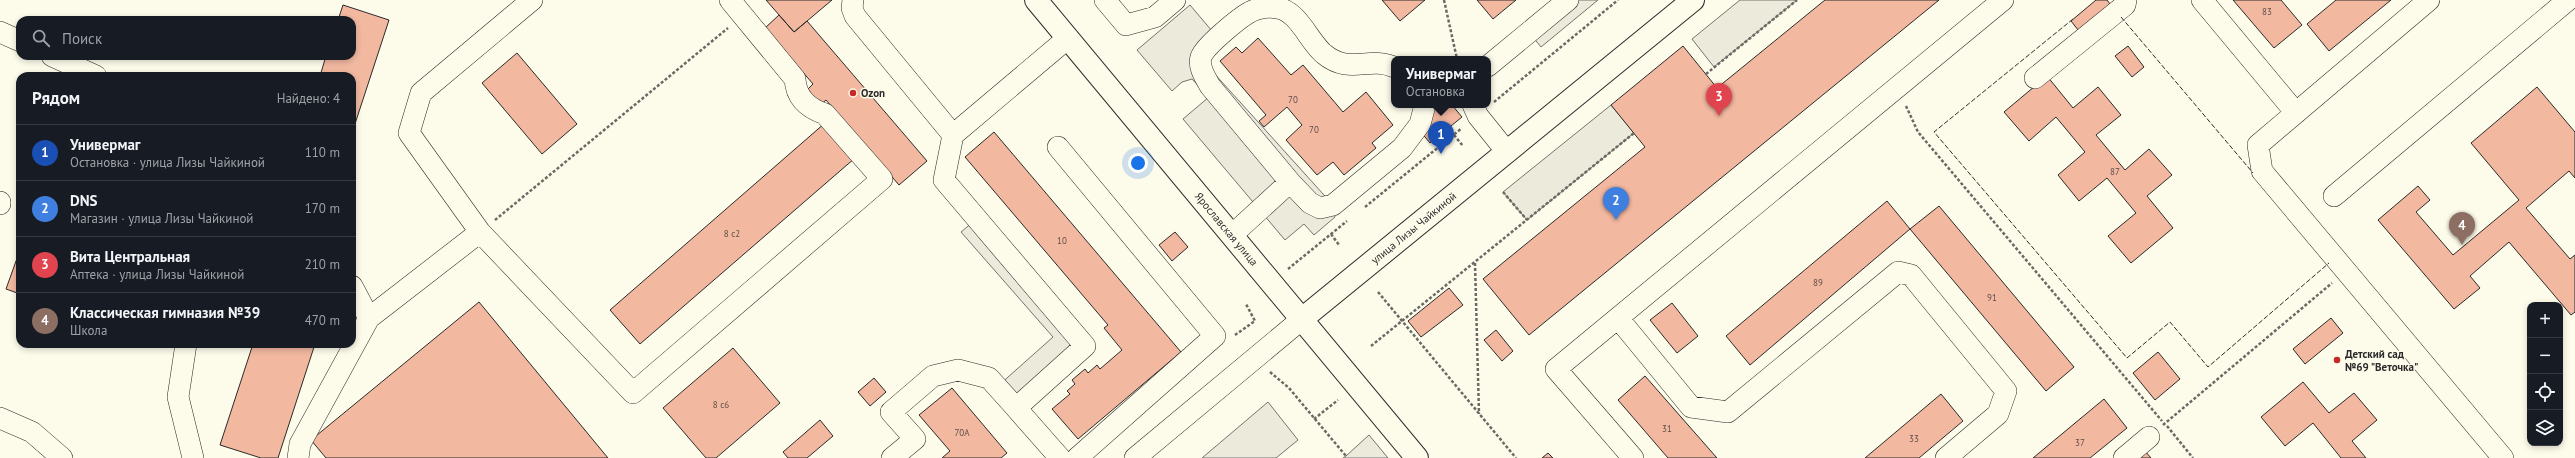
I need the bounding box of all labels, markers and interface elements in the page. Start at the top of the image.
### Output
house number: 83 [2262,6,2272,17]
search box [16,16,356,60]
icon: search [30,27,52,49]
text: Поиск [62,29,102,48]
popup [1391,56,1491,108]
text: Универмаг [1406,64,1476,83]
text: Остановка [1406,83,1465,100]
pin: 3 [1706,83,1732,116]
place label: Ozon [861,86,885,100]
text: Рядом [32,87,80,109]
marker: Ozon [848,88,858,98]
text: Найдено: 4 [277,90,340,107]
house number: 70 [1288,94,1298,105]
pin: 1 [1428,121,1454,154]
house number: 70 [1309,124,1319,135]
text: Универмаг [70,135,140,154]
text: 1 [41,144,49,161]
text: 110 m [305,144,340,161]
your location [1128,153,1148,173]
text: Остановка · улица Лизы Чайкиной [70,154,265,171]
house number: 87 [2110,166,2120,177]
pin: 2 [1603,187,1629,220]
street label: Ярославская улица [1192,189,1261,269]
street label: улица Лизы Чайкиной [1368,189,1459,267]
text: DNS [70,191,98,210]
text: 2 [41,200,49,217]
text: 170 m [305,200,340,217]
text: Магазин · улица Лизы Чайкиной [70,210,253,227]
pin: 4 [2449,212,2475,245]
house number: 8 с2 [724,228,740,239]
house number: 10 [1057,235,1067,246]
text: Вита Центральная [70,247,190,266]
text: 3 [41,256,49,273]
text: 210 m [305,256,340,273]
text: Аптека · улица Лизы Чайкиной [70,266,244,283]
house number: 89 [1813,277,1823,288]
house number: 91 [1987,292,1997,303]
map controls [2527,302,2563,446]
button: + [2527,302,2563,338]
text: Классическая гимназия №39 [70,303,260,322]
text: 4 [41,312,49,329]
text: 470 m [305,312,340,329]
text: Школа [70,322,107,339]
button: − [2527,338,2563,374]
place label: Детский сад №69 "Веточка" [2345,347,2418,374]
marker: Детский сад №69 "Веточка" [2332,355,2342,365]
button: locate [2527,374,2563,410]
house number: 8 с6 [713,399,729,410]
button: layers [2527,410,2563,446]
house number: 31 [1662,423,1672,434]
house number: 70А [954,427,970,438]
house number: 33 [1909,433,1919,444]
house number: 37 [2075,437,2085,448]

